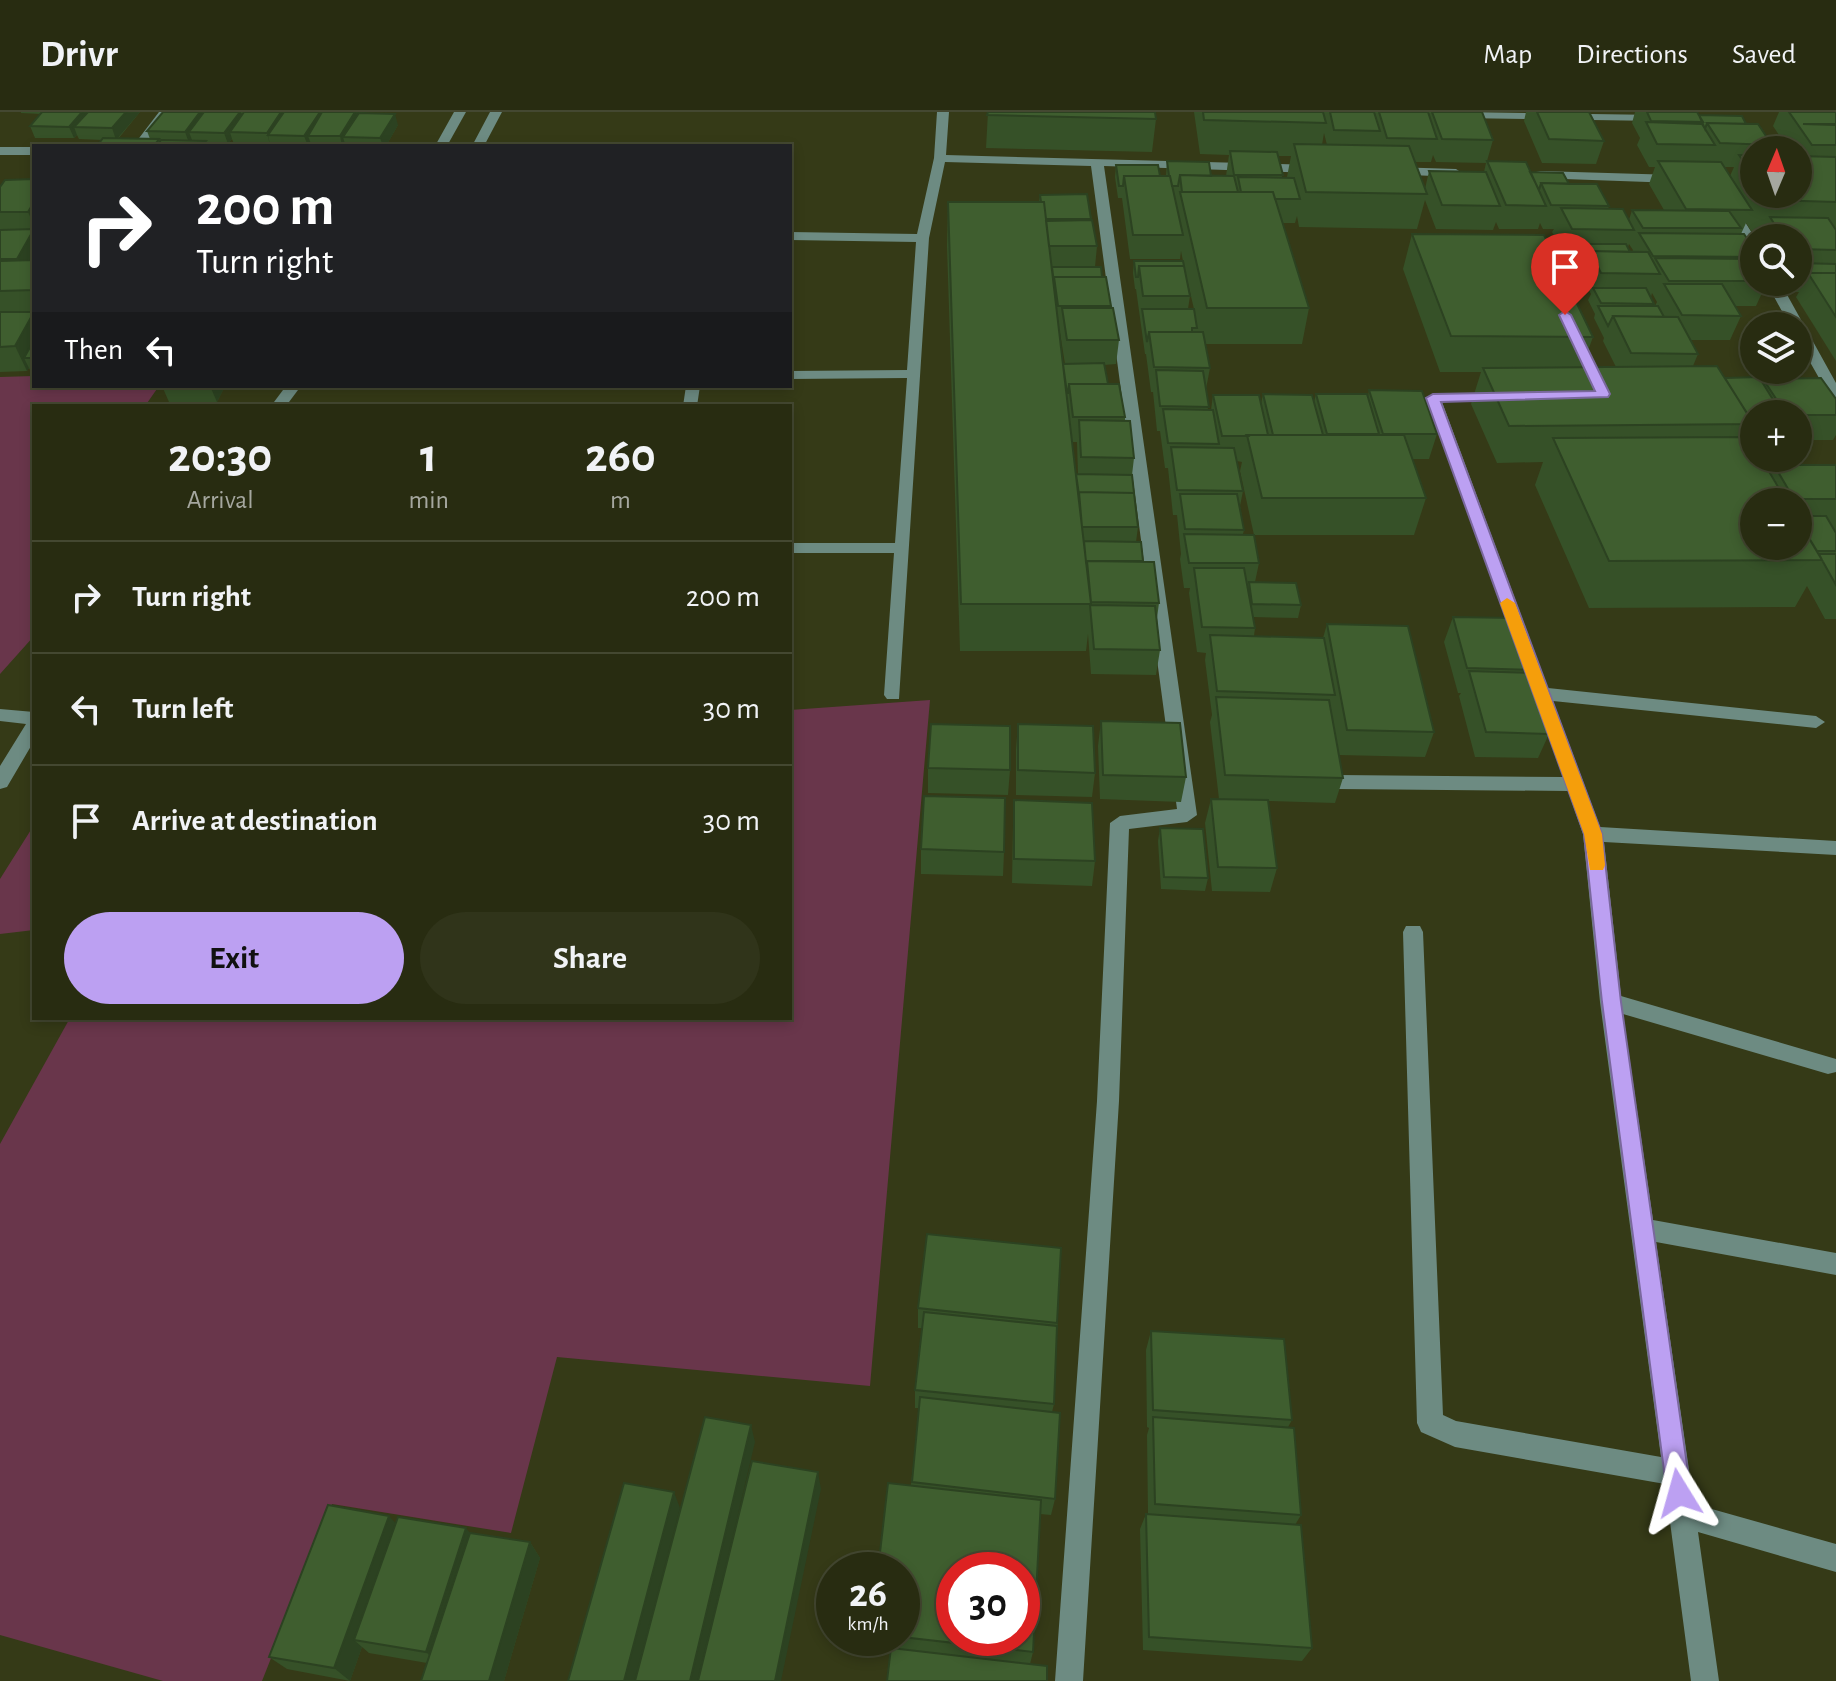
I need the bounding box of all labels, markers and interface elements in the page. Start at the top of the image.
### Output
text: Drivr [40,36,118,74]
text: Map [1483,41,1532,69]
text: Directions [1576,41,1688,69]
text: Saved [1732,41,1796,69]
north arrow [1740,136,1812,208]
map controls [1740,136,1812,560]
icon: right [64,176,168,280]
text: 200 m [196,179,334,235]
button: search [1740,224,1812,296]
pin [1531,233,1599,315]
text: Turn right [196,244,333,280]
icon: arrive [1543,245,1587,289]
button: layers [1740,312,1812,384]
icon: left [139,328,183,372]
text: Then [64,335,123,365]
button: + [1740,400,1812,472]
text: 20:30 [168,433,272,481]
text: 1 [420,433,437,481]
text: 260 [585,433,656,481]
text: Arrival [187,487,254,513]
text: min [408,487,449,513]
text: m [610,487,631,513]
button: − [1740,488,1812,560]
icon: right [64,575,108,619]
text: Turn right [132,582,251,612]
text: 200 m [686,582,760,612]
icon: left [64,687,108,731]
text: Turn left [132,694,233,724]
text: 30 m [703,694,760,724]
icon: arrive [64,799,108,843]
text: Arrive at destination [132,806,378,836]
text: 30 m [703,806,760,836]
button: Exit [64,912,404,1004]
button: Share [420,912,760,1004]
position arrow [1637,1451,1721,1535]
speed limit sign: 30 [936,1552,1040,1656]
text: 26 [849,1574,887,1614]
text: km/h [847,1614,889,1634]

